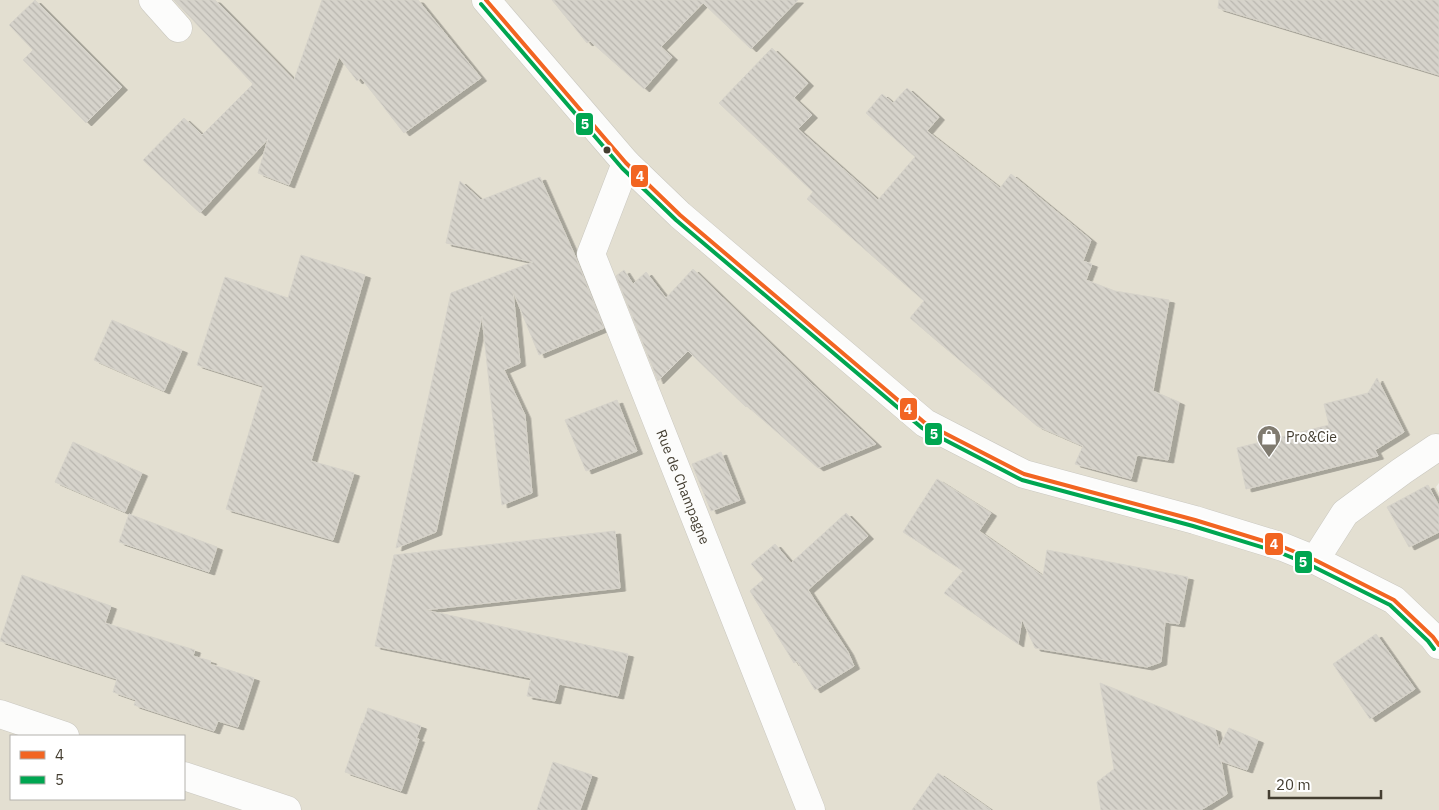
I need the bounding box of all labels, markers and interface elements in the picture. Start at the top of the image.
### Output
line badge: 5 [575,112,594,136]
text: 5 [581,115,589,133]
unlabelled marker [602,145,612,155]
line badge: 4 [630,164,649,188]
text: 4 [636,167,644,185]
line badge: 4 [899,397,918,421]
text: 4 [904,400,912,418]
line badge: 5 [924,422,943,446]
shop icon: Pro&Cie [1256,424,1282,458]
text: 5 [930,425,938,443]
street label: Rue de Champagne [652,427,714,547]
place label: Pro&Cie [1286,428,1337,446]
line badge: 4 [1264,532,1284,556]
text: 4 [1270,535,1278,553]
line badge: 5 [1294,550,1313,574]
text: 5 [1299,553,1307,571]
legend [10,735,185,800]
text: 4 [55,745,64,764]
scale bar [1269,768,1382,800]
text: 5 [55,770,64,789]
text: 20 m [1276,775,1311,794]

